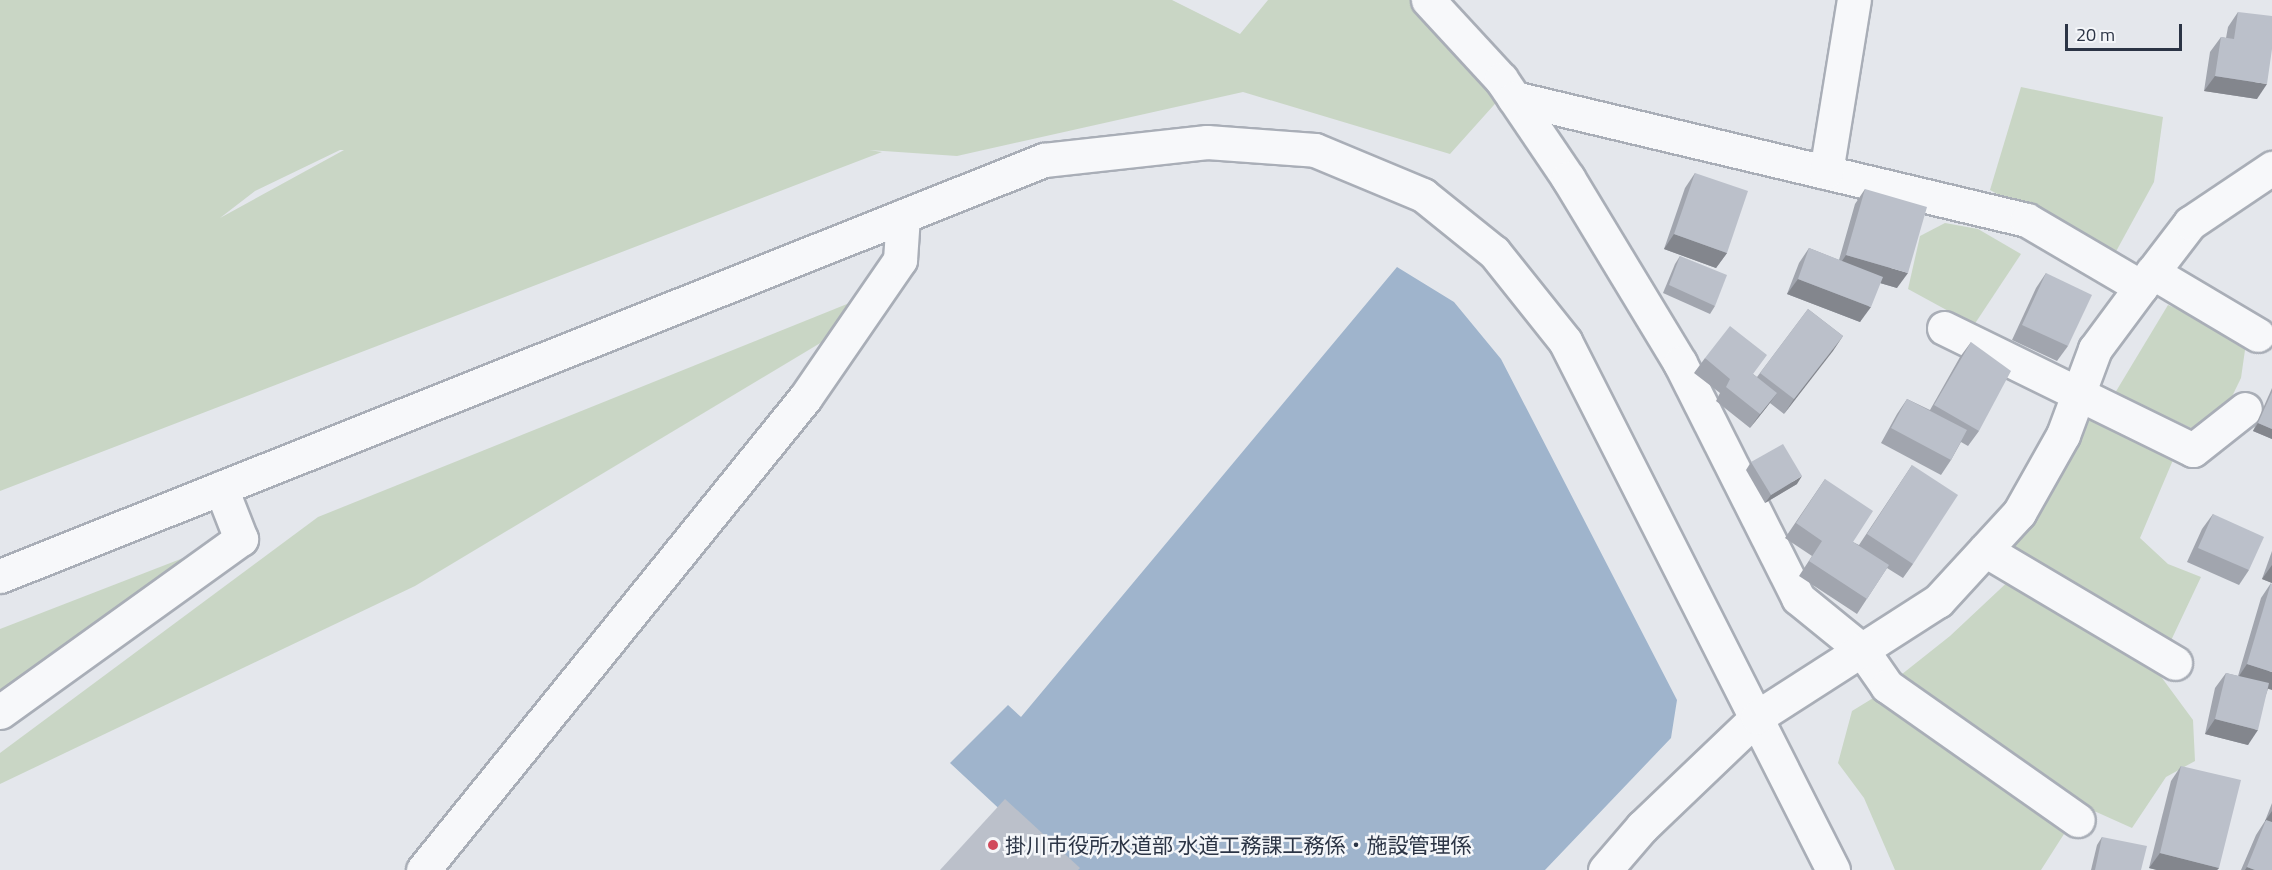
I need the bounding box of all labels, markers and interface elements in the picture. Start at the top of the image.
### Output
scale bar [2068,12,2185,50]
text: 20 m [2076,21,2115,48]
place label: 掛川市役所水道部 水道工務課工務係・施設管理係 [1005,832,1472,858]
marker: 掛川市役所水道部 水道工務課工務係・施設管理係 [986,838,1000,852]

